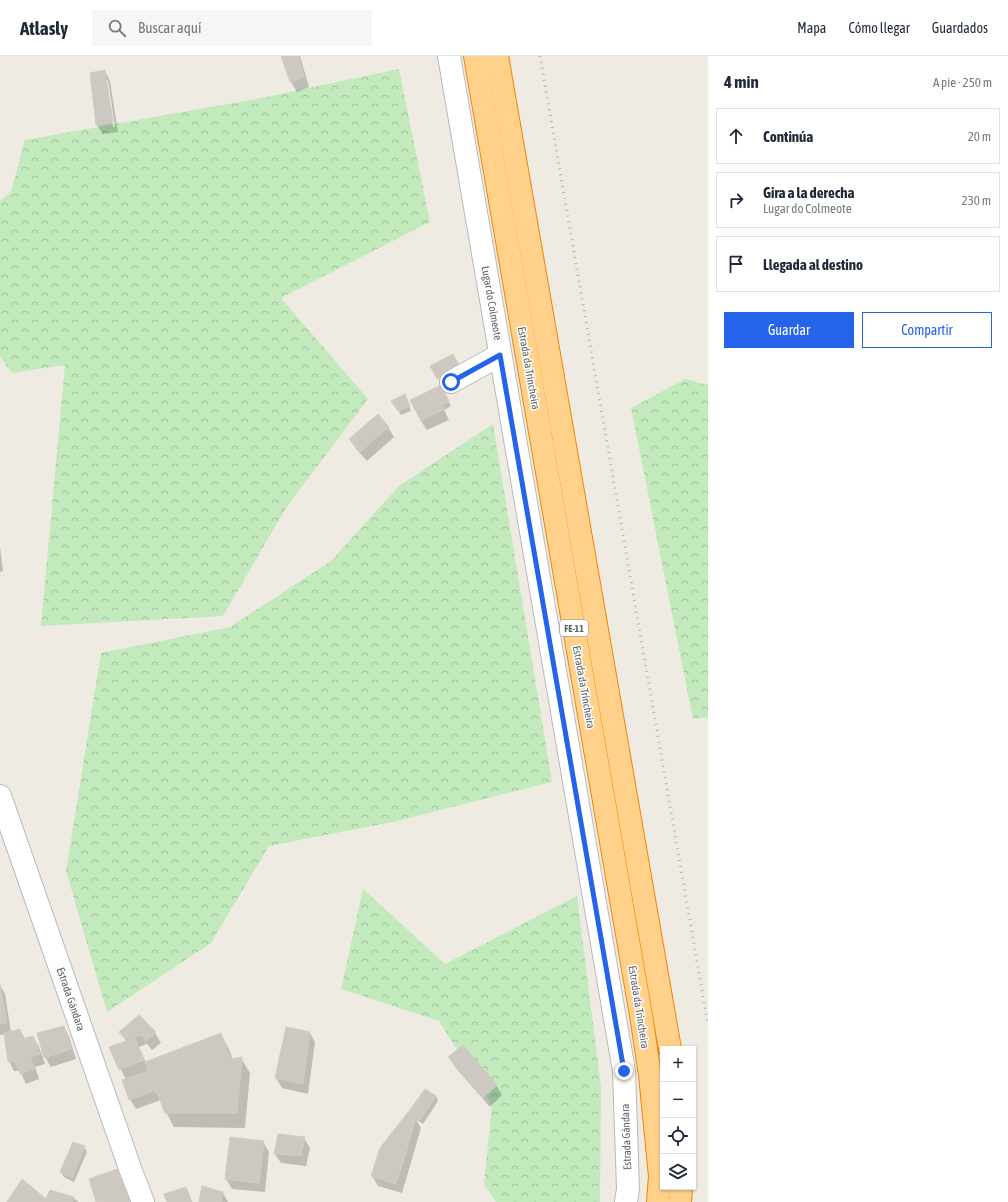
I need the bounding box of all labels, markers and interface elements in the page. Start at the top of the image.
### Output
search box [92,10,372,46]
text: Atlasly [20,17,68,39]
icon: search [106,17,128,39]
text: Buscar aquí [138,19,201,36]
text: Mapa [797,20,826,36]
text: Cómo llegar [848,20,910,36]
text: Guardados [932,20,988,36]
text: 4 min [724,72,759,92]
text: A pie · 250 m [933,75,992,90]
icon: ahead [725,125,747,147]
text: Continúa [763,128,813,145]
text: 20 m [968,129,991,144]
text: Gira a la derecha [763,184,854,201]
icon: right [725,189,747,211]
text: 230 m [962,193,991,208]
text: Lugar do Colmeote [763,201,852,216]
icon: arrive [725,253,747,275]
text: Llegada al destino [763,256,863,273]
street label: Lugar do Colmeote [480,265,504,341]
button: Guardar [724,312,854,348]
button: Compartir [862,312,992,348]
street label: Estrada da Trincheira [516,326,542,410]
route start [442,373,460,391]
road number: FE-11 [560,620,588,636]
street label: Estrada da Trincheira [571,645,597,729]
street label: Estrada da Trincheira [627,965,651,1049]
street label: Estrada Gándara [55,966,87,1032]
map controls [660,1046,696,1190]
button: + [660,1046,696,1082]
route end [615,1062,633,1080]
button: − [660,1082,696,1118]
street label: Estrada Gándara [619,1104,633,1170]
button: locate [660,1118,696,1154]
button: layers [660,1154,696,1190]

